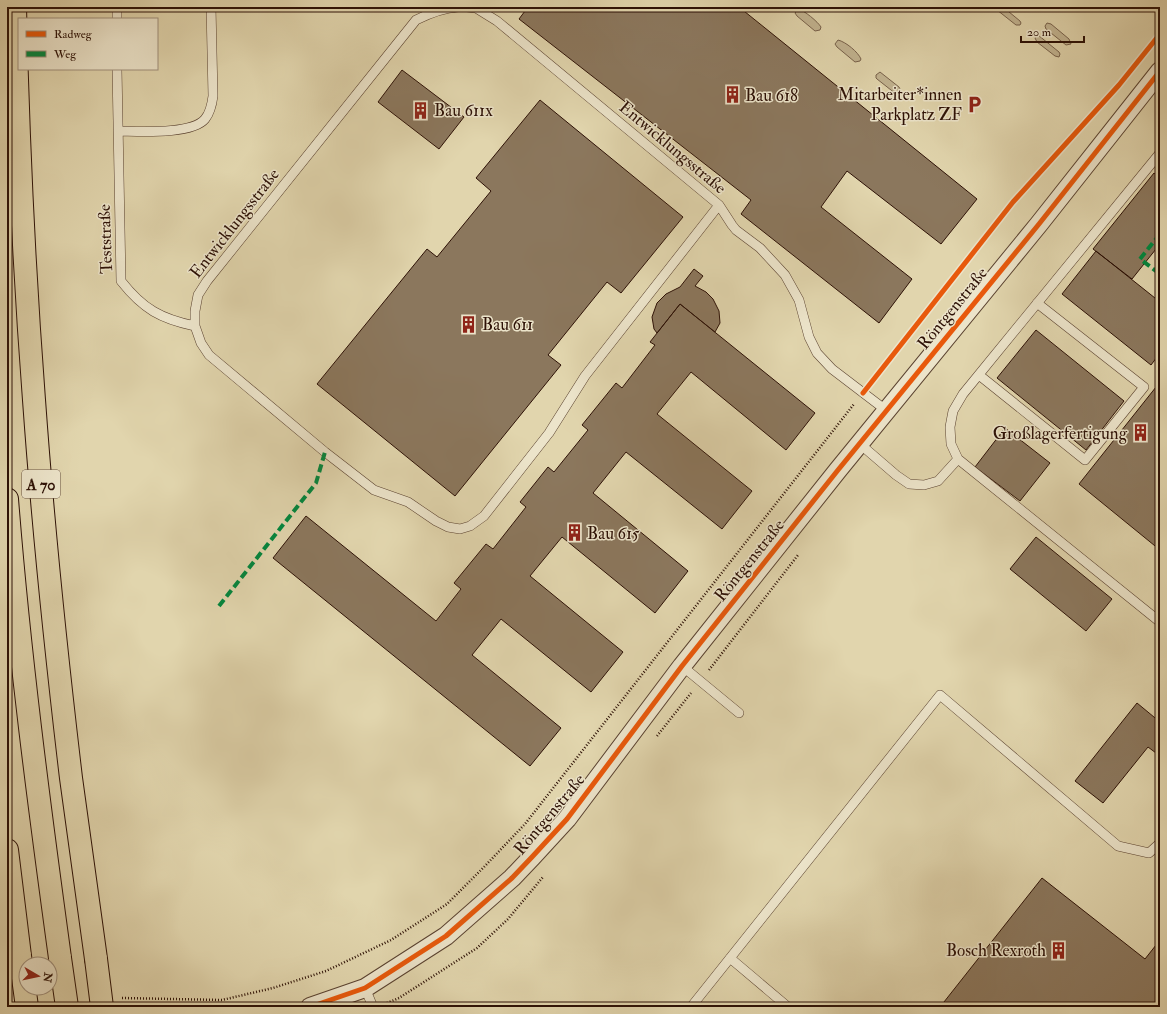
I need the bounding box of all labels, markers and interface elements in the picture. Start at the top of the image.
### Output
legend [18,18,158,70]
scale bar [1021,18,1084,44]
text: 20 m [1027,25,1052,40]
text: Radweg [54,27,93,42]
text: Weg [53,47,77,62]
place label: Mitarbeiter*innen Parkplatz ZF [838,84,962,126]
building icon: Bau 618 [722,85,742,105]
place label: Bau 618 [745,85,798,106]
parking icon: Mitarbeiter*innen Parkplatz ZF [965,94,985,114]
street label: Entwicklungsstraße [615,96,730,198]
building icon: Bau 611x [411,100,431,120]
place label: Bau 611x [434,100,493,121]
street label: Entwicklungsstraße [185,164,284,282]
street label: Teststraße [94,204,117,274]
street label: Röntgenstraße [913,263,992,354]
building icon: Bau 611 [459,314,479,334]
place label: Bau 611 [482,314,533,335]
place label: Großlagerfertigung [993,423,1128,444]
building icon: Großlagerfertigung [1130,423,1150,443]
road number: A 70 [22,470,60,498]
street label: Röntgenstraße [710,515,789,606]
building icon: Bau 615 [564,523,584,543]
place label: Bau 615 [587,523,640,544]
street label: Röntgenstraße [509,769,589,859]
place label: Bosch Rexroth [946,940,1046,961]
building icon: Bosch Rexroth [1049,940,1069,960]
north arrow [18,956,58,996]
text: N [40,971,55,984]

